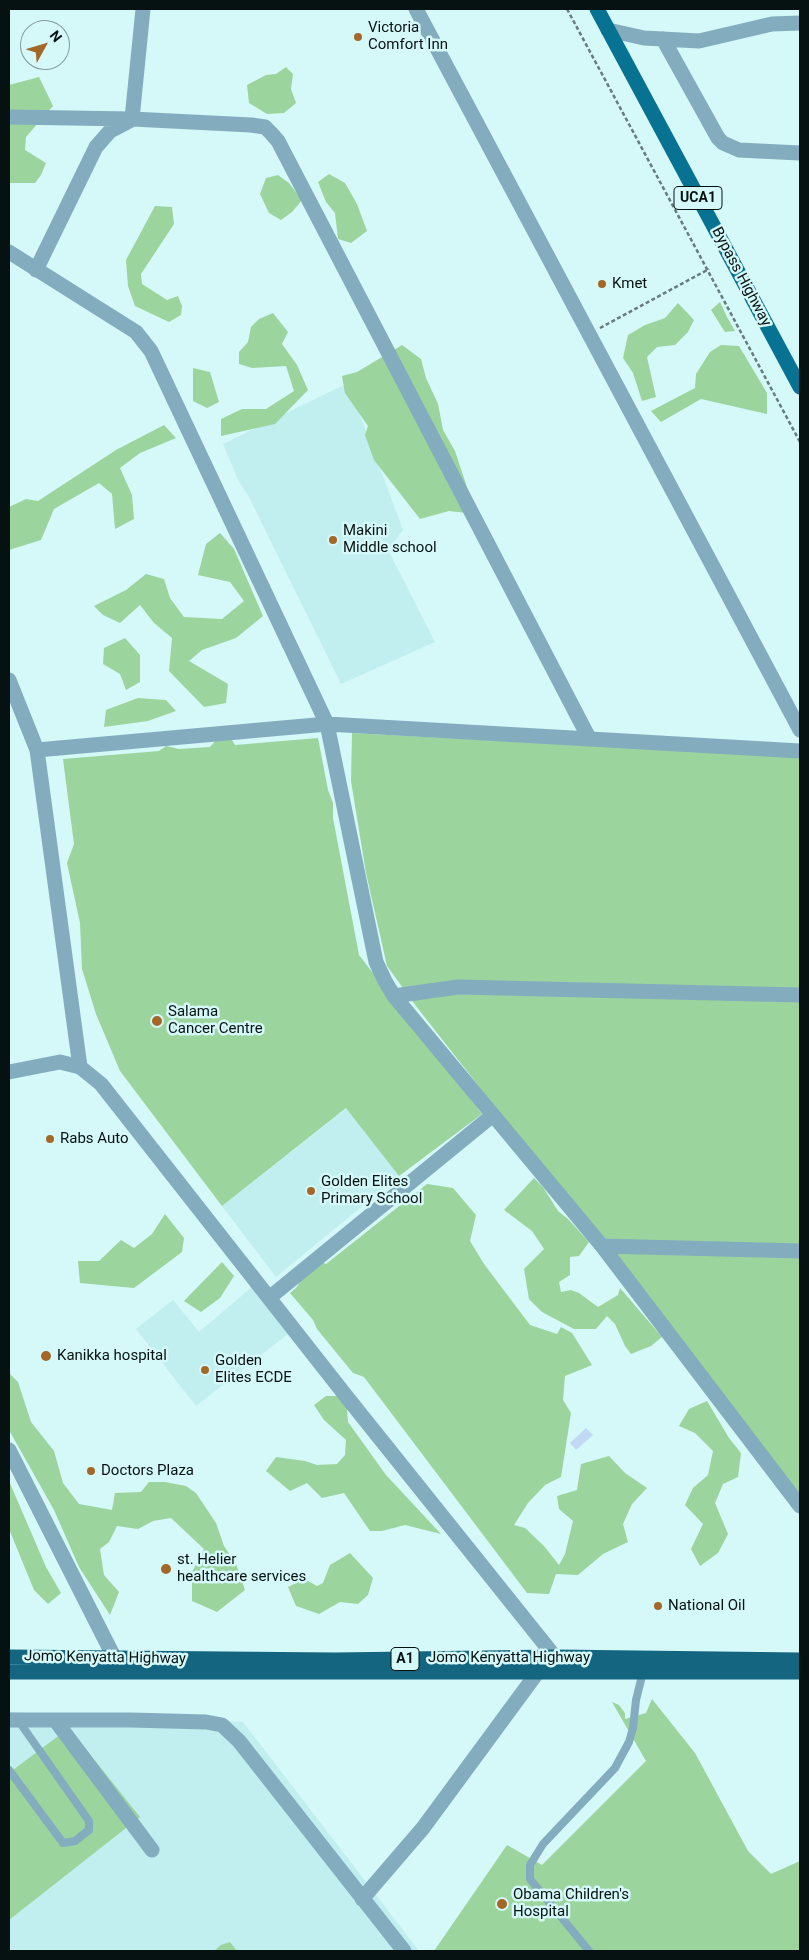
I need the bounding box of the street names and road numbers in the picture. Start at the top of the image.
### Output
road number: UCA1 [674,187,722,210]
street label: Bypass Highway [707,224,775,330]
street label: Jomo Kenyatta Highway [24,1648,186,1668]
road number: A1 [391,1648,419,1670]
street label: Jomo Kenyatta Highway [428,1649,590,1667]

